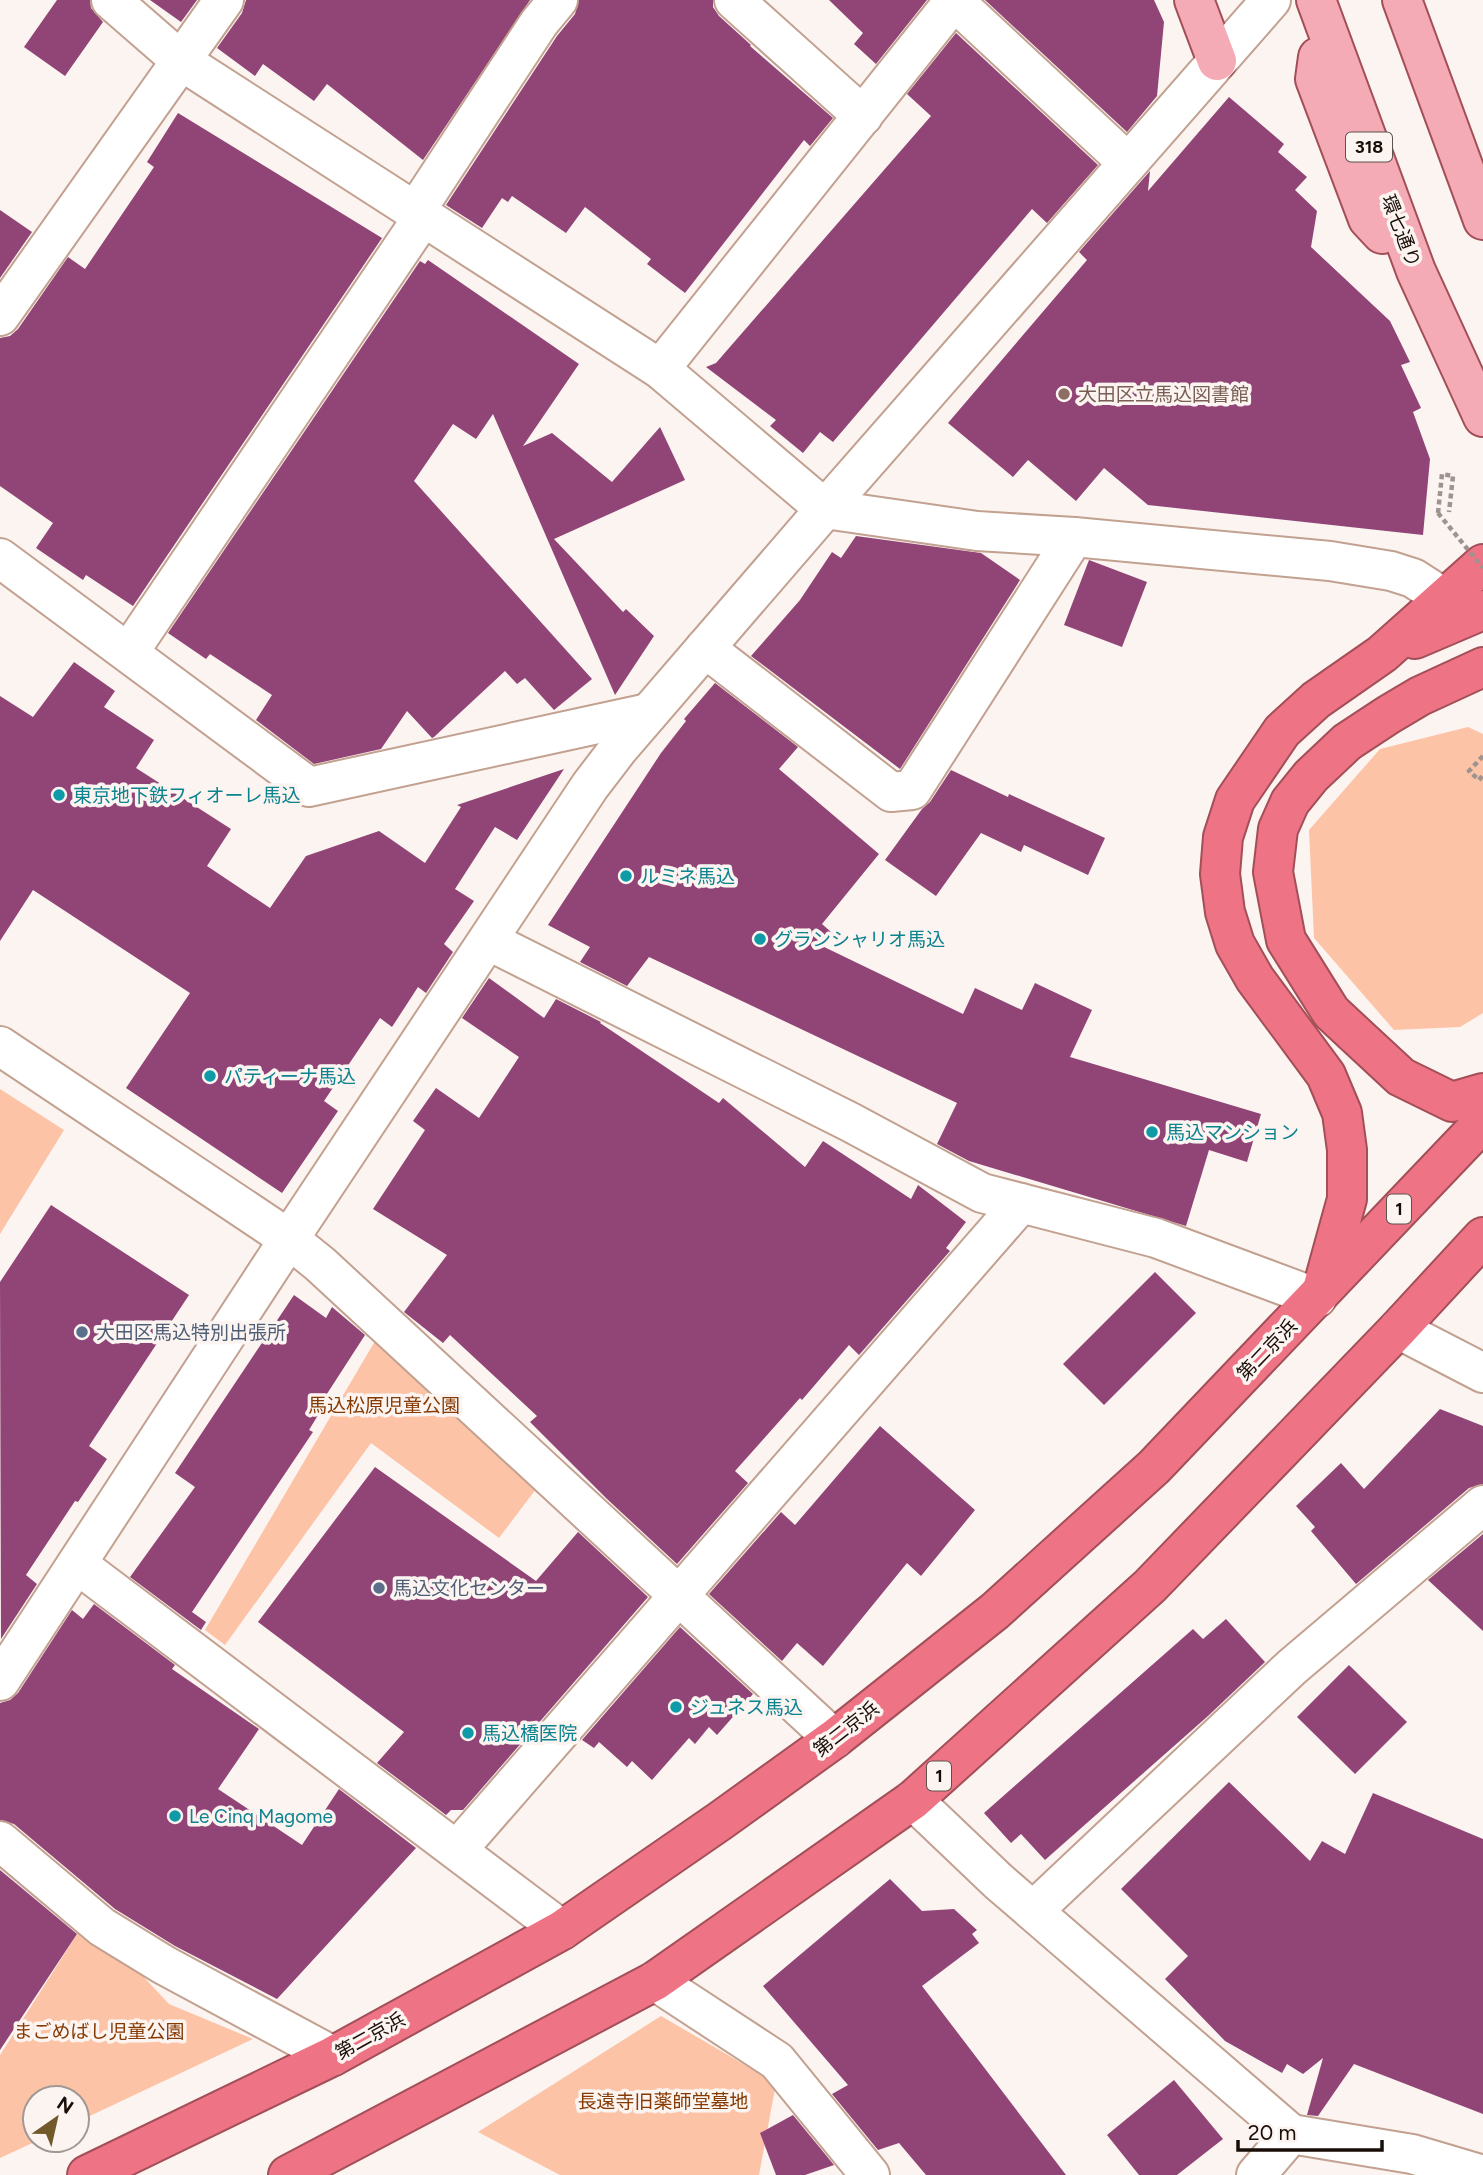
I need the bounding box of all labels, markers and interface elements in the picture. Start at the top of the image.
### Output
road number: 318 [1346,132,1392,162]
street label: 環七通り [1377,191,1425,271]
place label: 大田区立馬込図書館 [1078,383,1249,406]
marker: 大田区立馬込図書館 [1056,386,1072,402]
place label: 東京地下鉄フィオーレ馬込 [73,784,301,807]
marker: 東京地下鉄フィオーレ馬込 [51,787,67,803]
place label: ルミネ馬込 [640,865,735,888]
marker: ルミネ馬込 [618,868,634,884]
place label: グランシャリオ馬込 [774,928,945,951]
marker: グランシャリオ馬込 [752,931,768,947]
place label: パティーナ馬込 [224,1065,356,1088]
marker: パティーナ馬込 [202,1068,218,1084]
place label: 馬込マンション [1166,1121,1299,1144]
marker: 馬込マンション [1144,1124,1160,1140]
road number: 1 [1387,1194,1411,1224]
street label: 第二京浜 [1232,1315,1302,1385]
place label: 大田区馬込特別出張所 [96,1321,286,1344]
marker: 大田区馬込特別出張所 [74,1324,90,1340]
park label: 馬込松原児童公園 [308,1394,460,1417]
place label: 馬込文化センター [393,1577,545,1600]
marker: 馬込文化センター [371,1580,387,1596]
place label: ジュネス馬込 [690,1696,803,1719]
street label: 第二京浜 [809,1697,883,1761]
marker: ジュネス馬込 [668,1699,684,1715]
place label: 馬込橋医院 [482,1722,577,1745]
marker: 馬込橋医院 [460,1725,476,1741]
road number: 1 [927,1762,951,1791]
place label: Le Cinq Magome [189,1805,333,1828]
marker: Le Cinq Magome [167,1808,183,1824]
street label: 第二京浜 [331,2008,409,2064]
park label: まごめばし児童公園 [13,2020,185,2043]
north arrow [21,2084,91,2154]
park label: 長遠寺旧薬師堂墓地 [577,2090,749,2113]
text: N [53,2092,78,2119]
scale bar [1238,2108,1382,2152]
text: 20 m [1248,2120,1296,2145]

